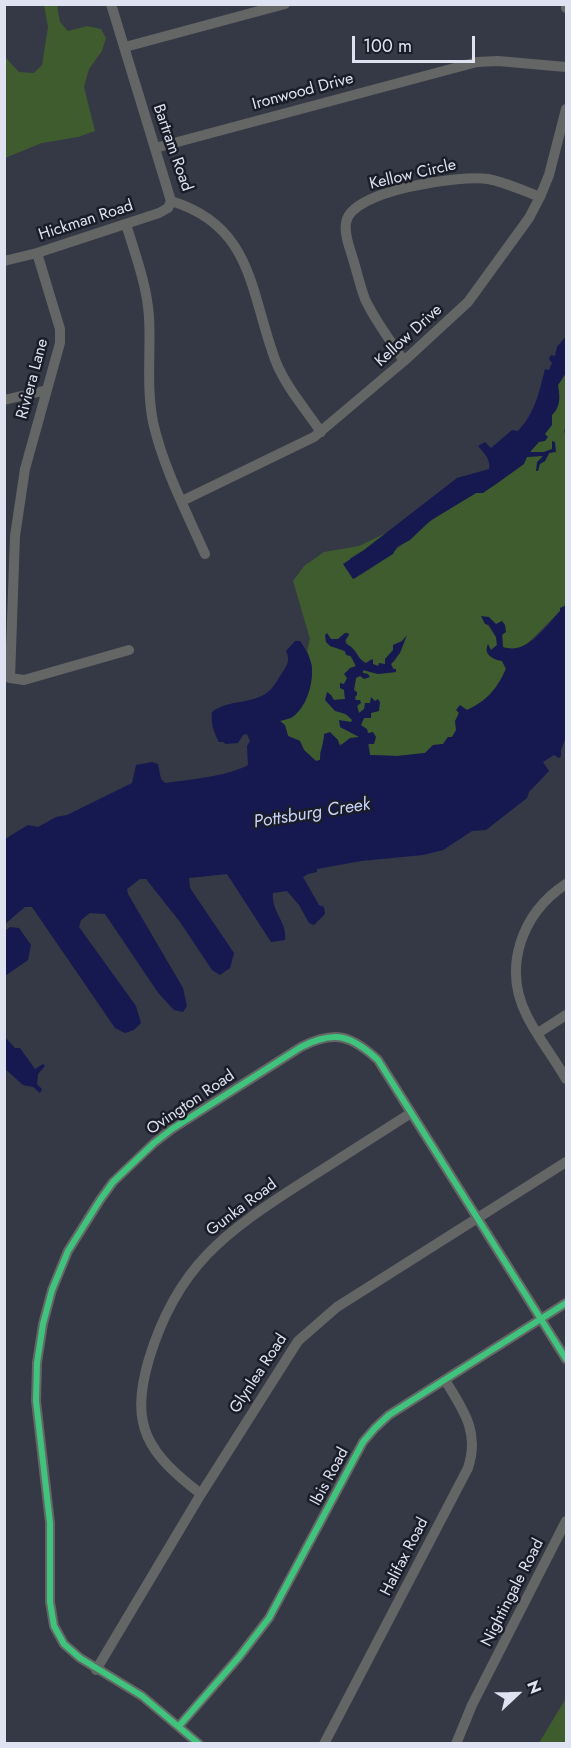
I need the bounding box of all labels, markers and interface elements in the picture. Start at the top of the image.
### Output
scale bar [355,24,478,62]
text: 100 m [363,33,412,59]
street label: Ironwood Drive [250,69,356,115]
street label: Bartram Road [148,102,196,194]
street label: Kellow Circle [368,156,458,194]
street label: Hickman Road [36,197,136,245]
street label: Kellow Drive [371,301,447,371]
street label: Riviera Lane [13,337,53,421]
water label: Pottsburg Creek [252,794,372,834]
street label: Ovington Road [143,1067,239,1139]
street label: Gunka Road [203,1175,281,1241]
street label: Glynlea Road [226,1331,292,1417]
street label: Ibis Road [307,1445,353,1509]
street label: Halifax Road [377,1515,433,1599]
street label: Nightingale Road [478,1536,548,1650]
north arrow [487,1664,547,1724]
text: N [521,1677,547,1697]

